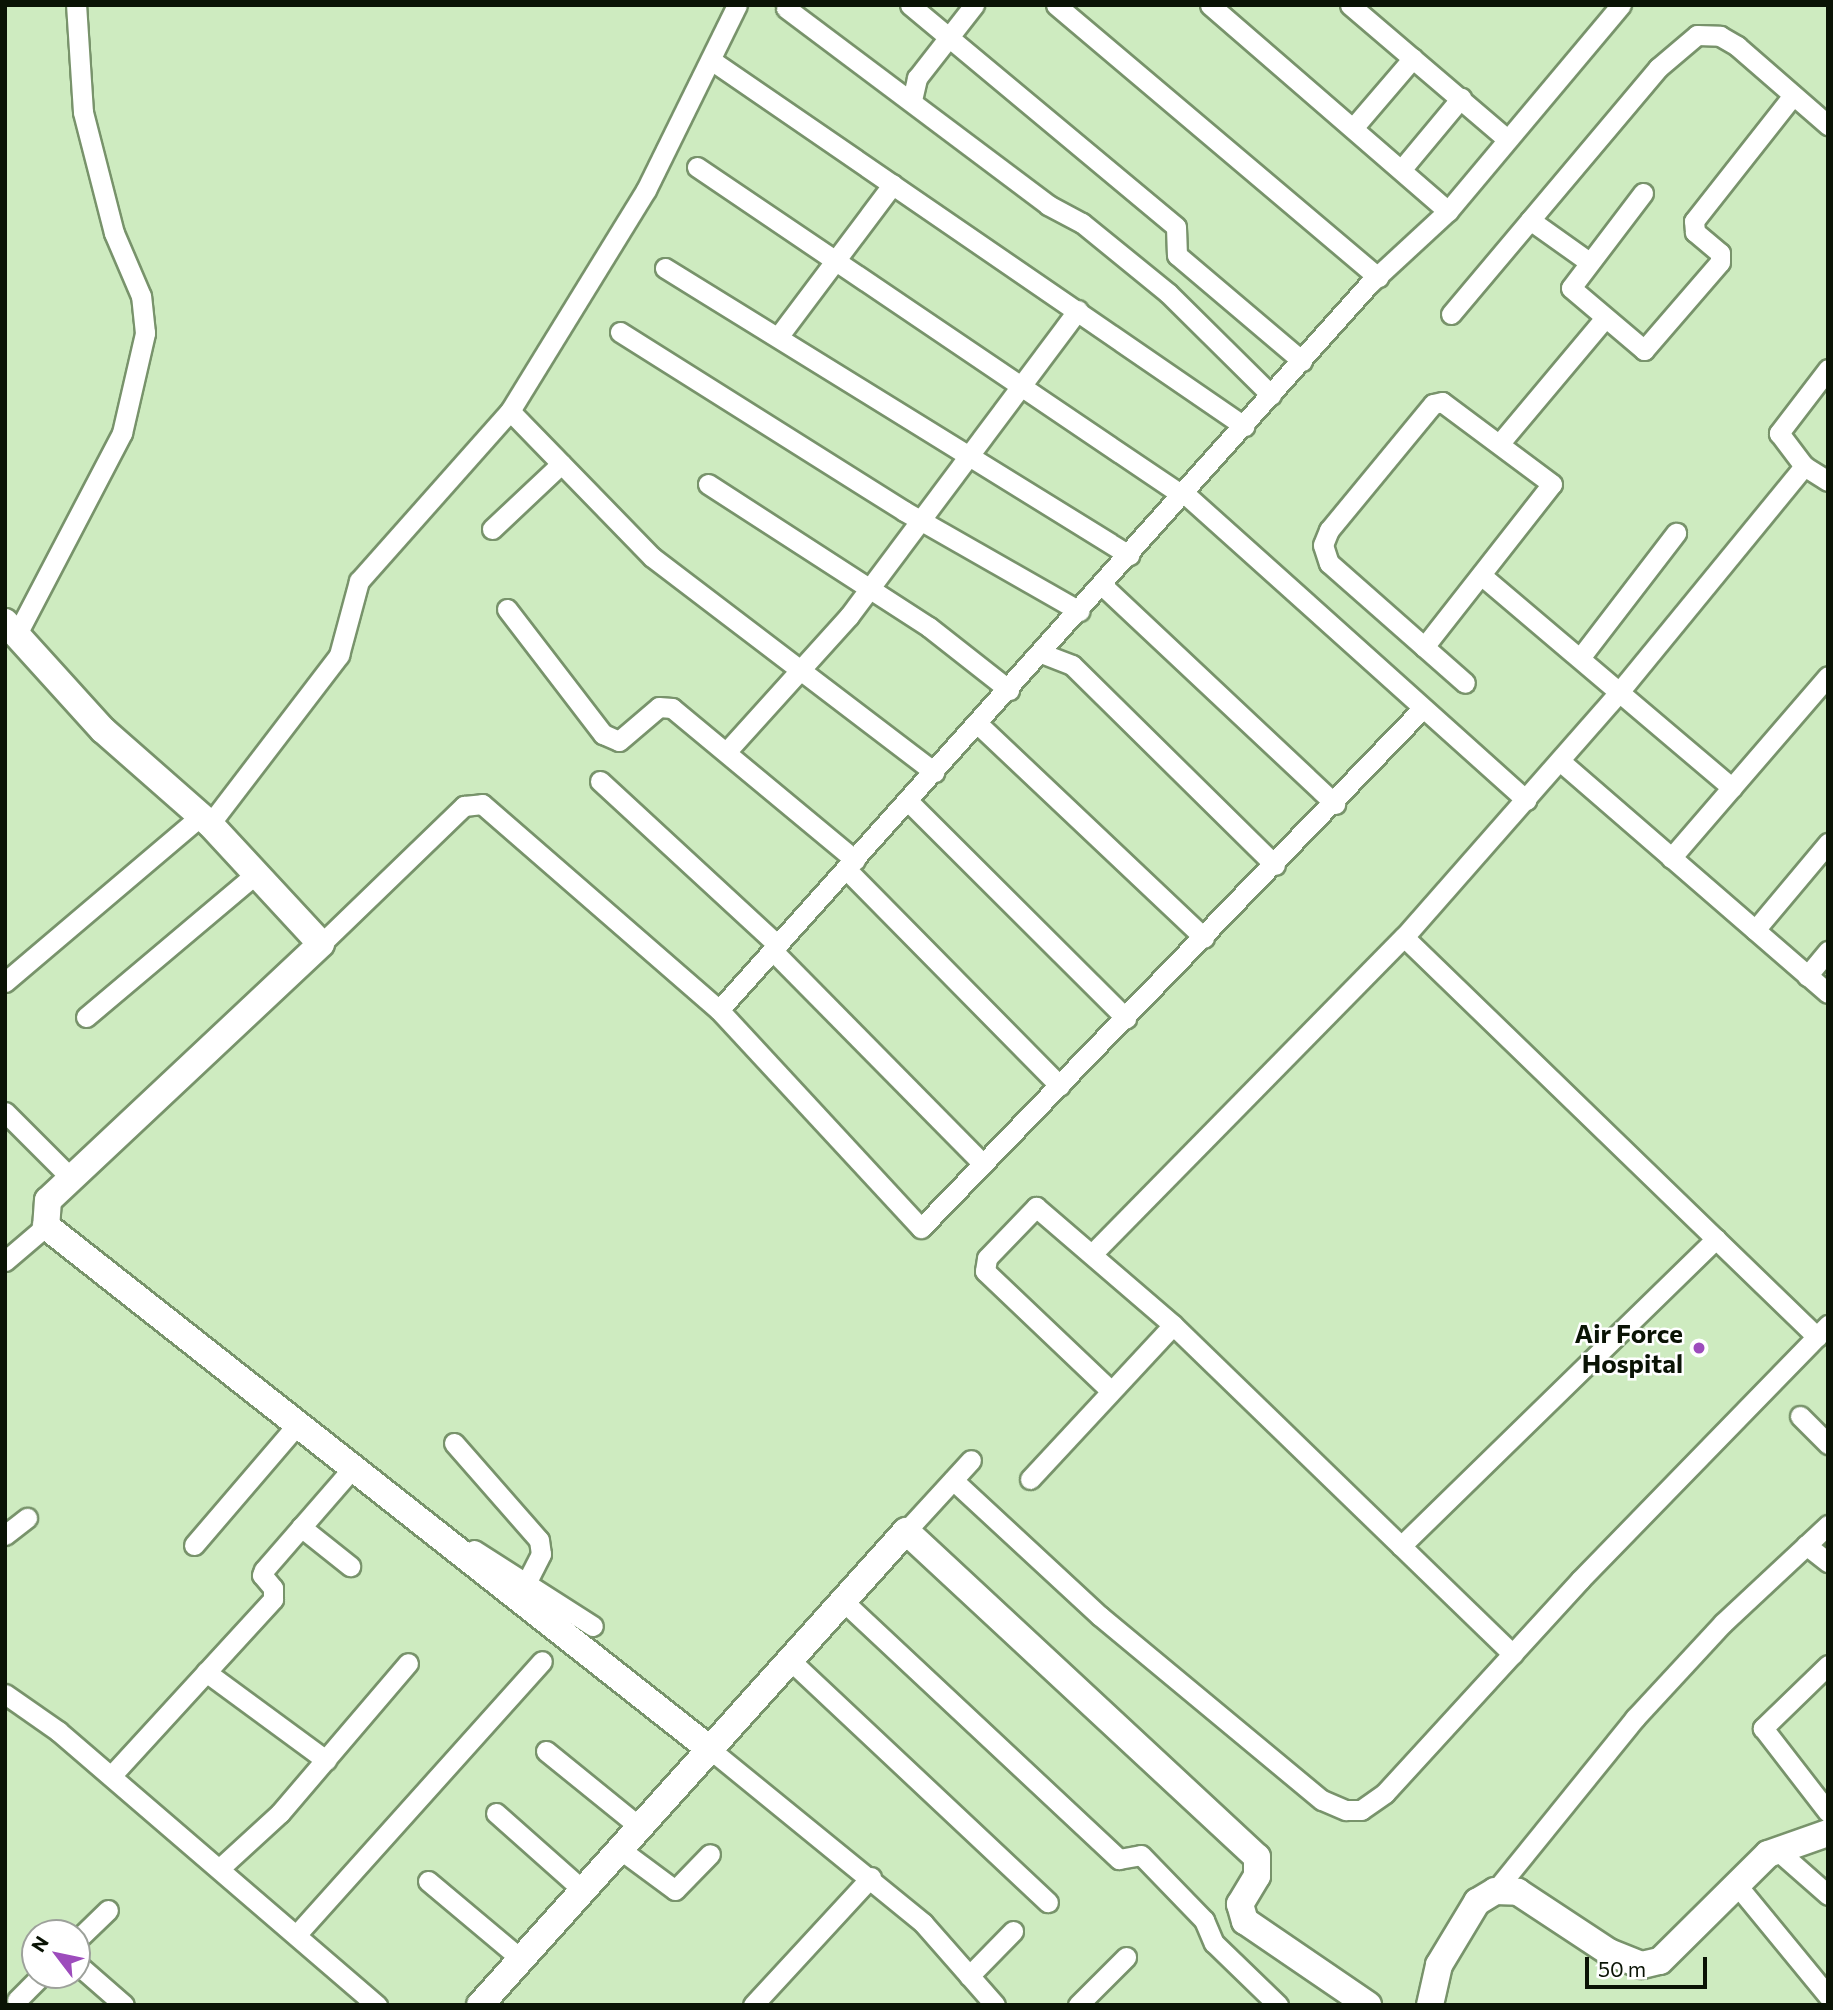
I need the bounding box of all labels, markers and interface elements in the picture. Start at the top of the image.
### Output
place label: Air Force Hospital [1574,1317,1683,1378]
marker: Air Force Hospital [1689,1338,1709,1358]
north arrow [21,1919,91,1989]
text: N [26,1932,53,1956]
scale bar [1588,1944,1710,1988]
text: 50 m [1598,1956,1646,1981]

